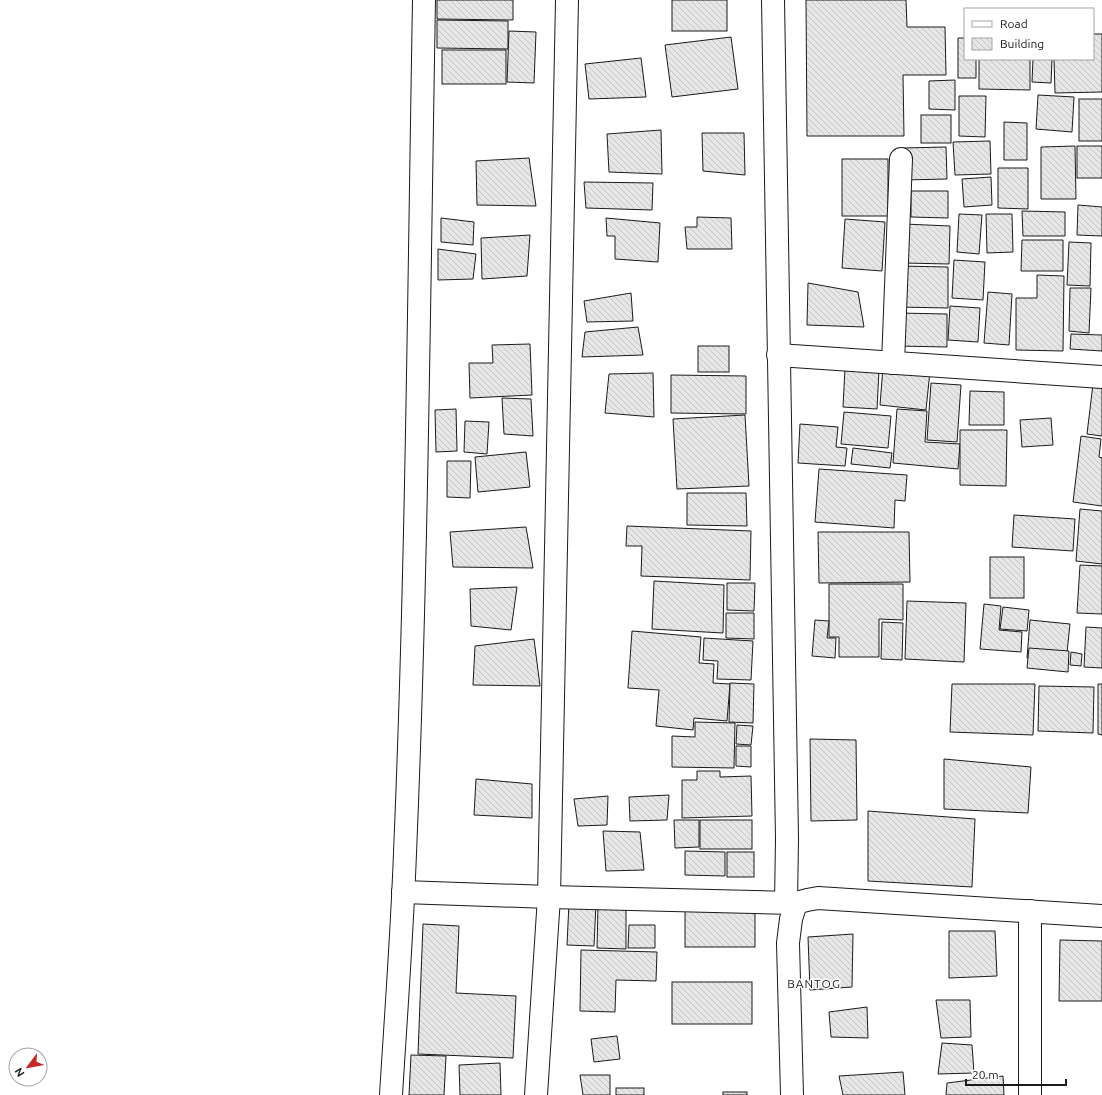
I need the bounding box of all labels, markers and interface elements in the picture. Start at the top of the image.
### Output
legend [964,8,1094,60]
text: Road [1000,17,1028,30]
text: Building [1000,37,1044,50]
district label: BANTOG [787,977,841,990]
north arrow [8,1047,48,1087]
scale bar [966,1061,1066,1087]
text: N [12,1066,27,1079]
text: 20 m [972,1068,999,1081]

